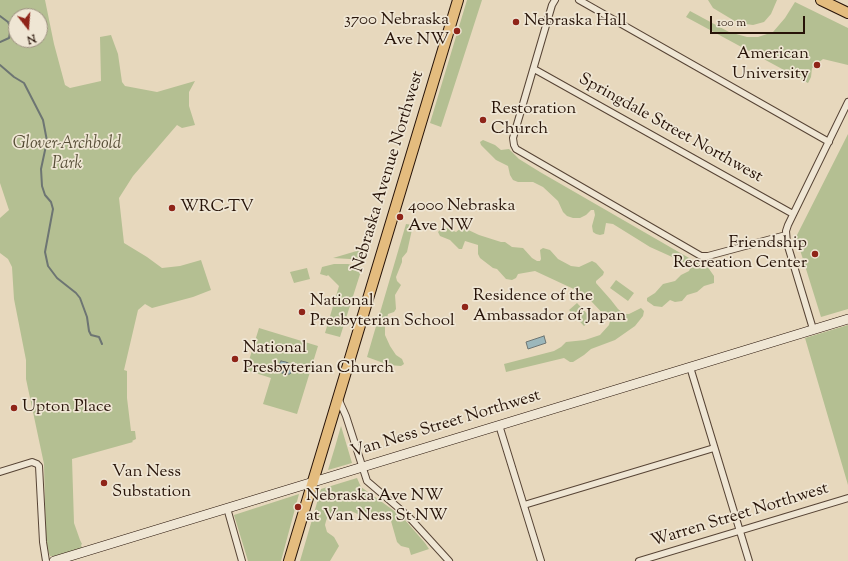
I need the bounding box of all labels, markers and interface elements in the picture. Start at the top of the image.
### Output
north arrow [8,8,48,48]
scale bar [712,8,807,34]
place label: 3700 Nebraska Ave NW [344,11,449,51]
place label: Nebraska Hall [524,12,627,32]
text: 100 m [717,14,746,32]
marker: Nebraska Hall [511,17,521,27]
marker: 3700 Nebraska Ave NW [452,26,462,36]
text: N [25,30,38,47]
place label: American University [732,45,809,85]
marker: American University [812,60,822,70]
street label: Nebraska Avenue Northwest [349,69,429,275]
street label: Springdale Street Northwest [574,70,766,188]
place label: Restoration Church [491,100,576,140]
marker: Restoration Church [478,115,488,125]
park label: Glover-Archbold Park [13,135,121,175]
place label: 4000 Nebraska Ave NW [408,197,515,237]
place label: WRC-TV [180,198,254,218]
marker: WRC-TV [167,203,177,213]
marker: 4000 Nebraska Ave NW [395,212,405,222]
place label: Friendship Recreation Center [673,234,807,274]
marker: Friendship Recreation Center [810,249,820,259]
place label: Residence of the Ambassador of Japan [473,287,626,327]
place label: National Presbyterian School [310,292,455,332]
marker: Residence of the Ambassador of Japan [460,302,470,312]
marker: National Presbyterian School [297,307,307,317]
place label: National Presbyterian Church [243,339,394,379]
marker: National Presbyterian Church [230,354,240,364]
street label: Van Ness Street Northwest [349,386,543,464]
place label: Upton Place [22,398,112,418]
marker: Upton Place [9,403,19,413]
place label: Van Ness Substation [112,463,191,503]
marker: Van Ness Substation [99,478,109,488]
street label: Warren Street Northwest [649,479,831,553]
place label: Nebraska Ave NW at Van Ness St NW [306,487,448,527]
marker: Nebraska Ave NW at Van Ness St NW [293,502,303,512]

